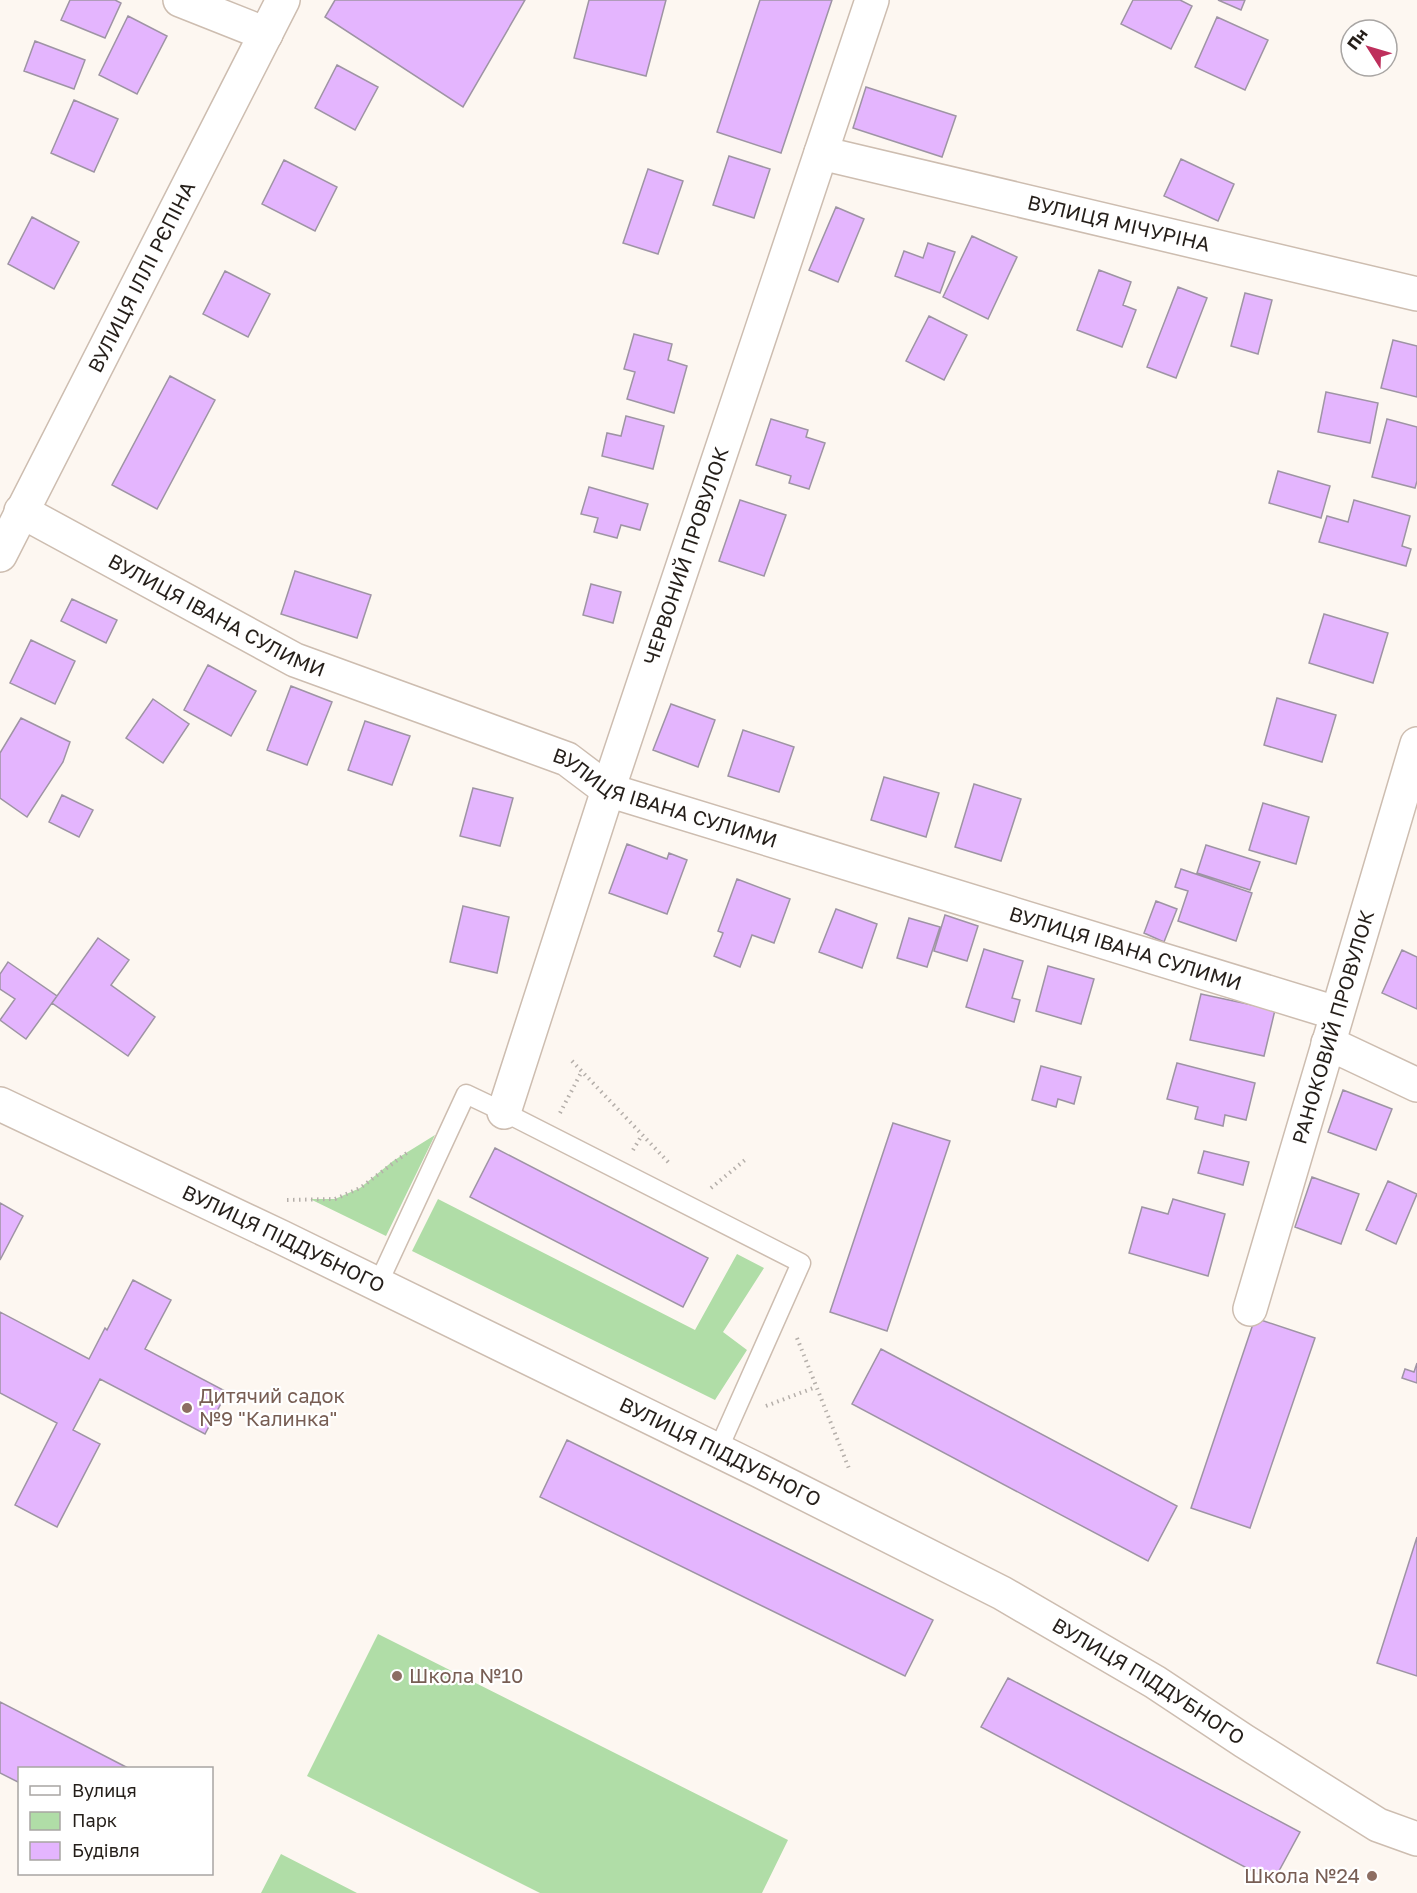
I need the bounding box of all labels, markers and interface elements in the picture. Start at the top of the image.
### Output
north arrow [1339,18,1399,78]
text: Пн [1342,24,1372,54]
street label: ВУЛИЦЯ ІЛЛІ РЄПІНА [82,177,200,376]
street label: ВУЛИЦЯ МІЧУРІНА [1025,189,1213,256]
street label: ЧЕРВОНИЙ ПРОВУЛОК [638,444,733,668]
street label: ВУЛИЦЯ ІВАНА СУЛИМИ [104,548,329,681]
street label: ВУЛИЦЯ ІВАНА СУЛИМИ [550,742,780,852]
street label: ВУЛИЦЯ ІВАНА СУЛИМИ [1007,901,1245,994]
street label: РАНОКОВИЙ ПРОВУЛОК [1286,907,1378,1147]
street label: ВУЛИЦЯ ПІДДУБНОГО [179,1179,389,1297]
place label: Дитячий садок №9 "Калинка" [199,1383,345,1430]
street label: ВУЛИЦЯ ПІДДУБНОГО [616,1391,826,1511]
marker: Дитячий садок №9 "Калинка" [180,1401,194,1415]
street label: ВУЛИЦЯ ПІДДУБНОГО [1048,1612,1250,1749]
place label: Школа №10 [409,1663,523,1687]
marker: Школа №10 [390,1669,404,1683]
legend [18,1767,213,1875]
text: Вулиця [72,1779,137,1801]
text: Парк [72,1809,117,1831]
text: Будівля [72,1839,140,1861]
place label: Школа №24 [1244,1863,1360,1887]
marker: Школа №24 [1365,1869,1379,1883]

